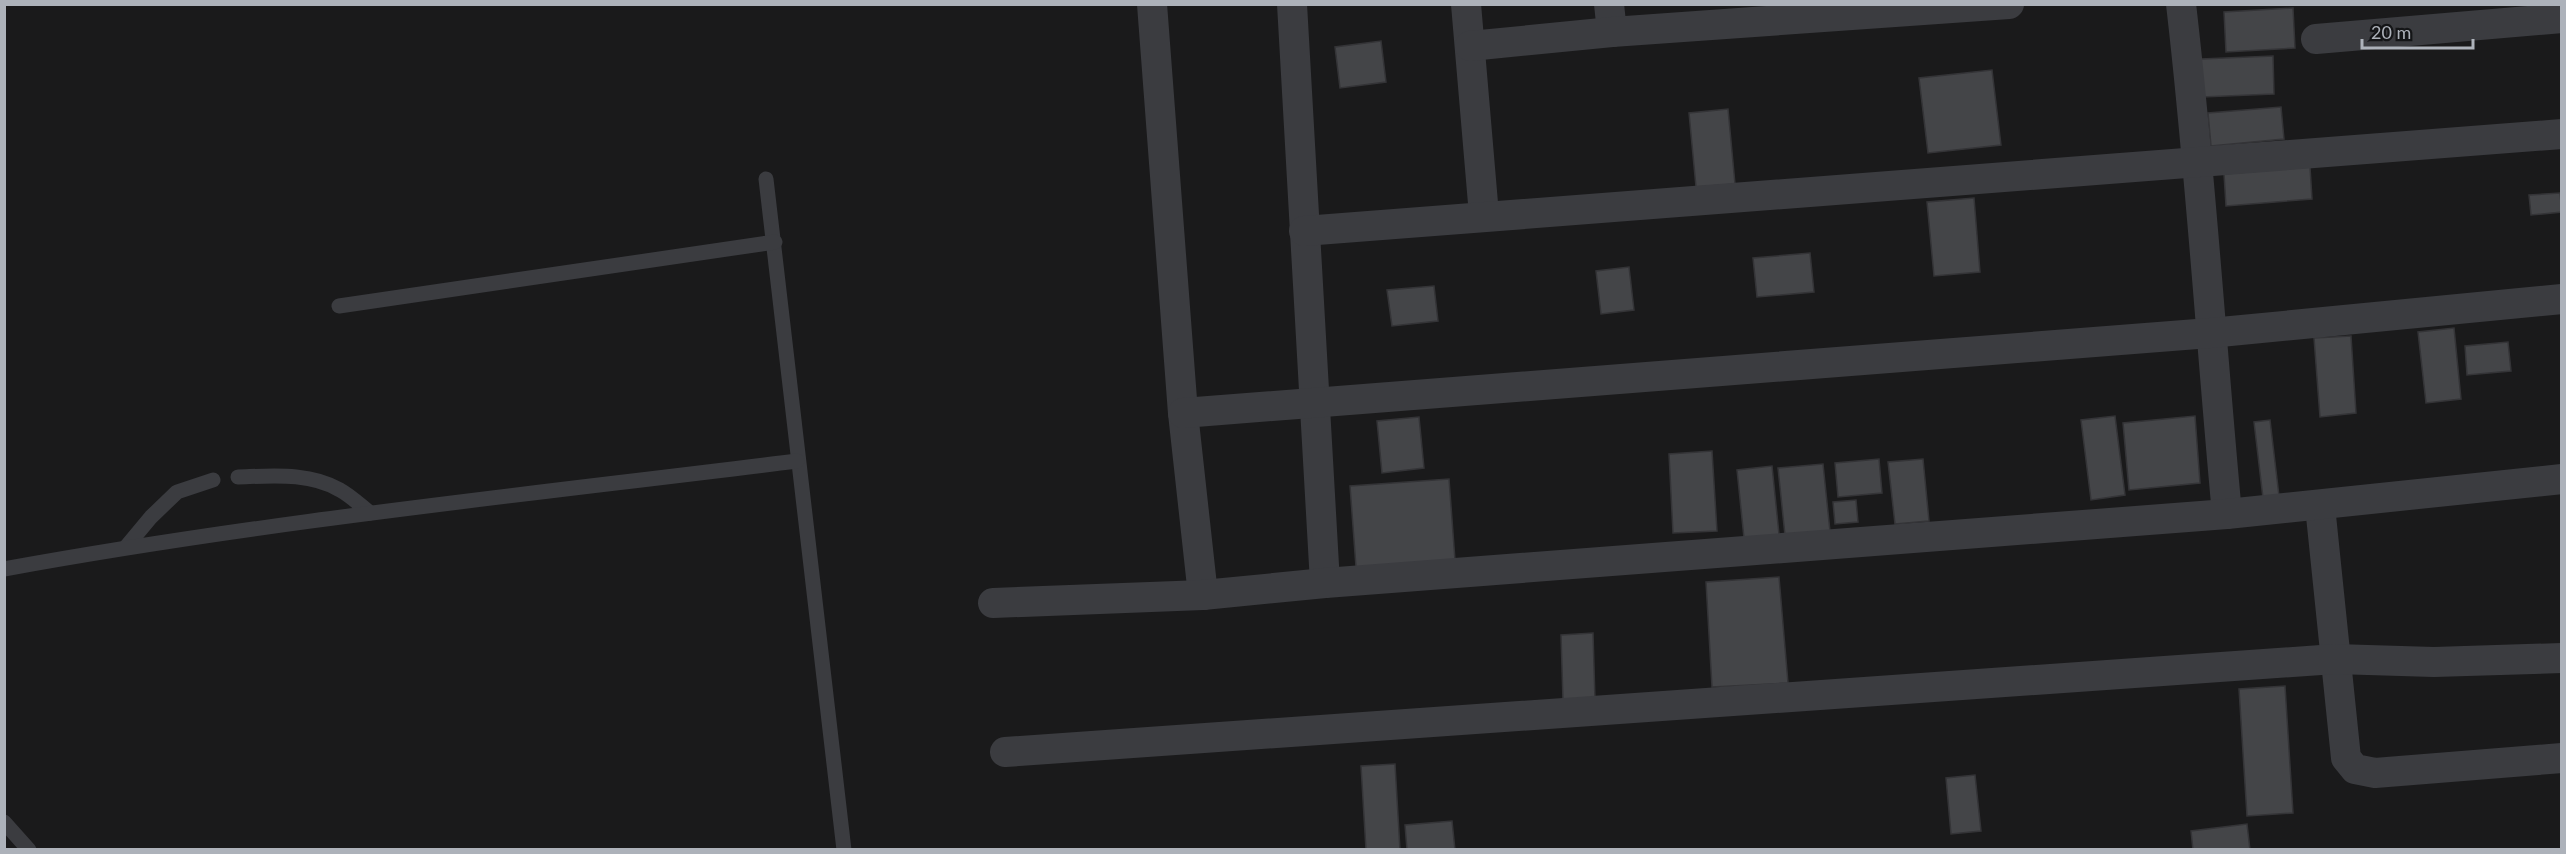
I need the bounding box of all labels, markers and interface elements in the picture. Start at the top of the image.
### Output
scale bar [2362,12,2473,50]
text: 20 m [2371,21,2411,43]

